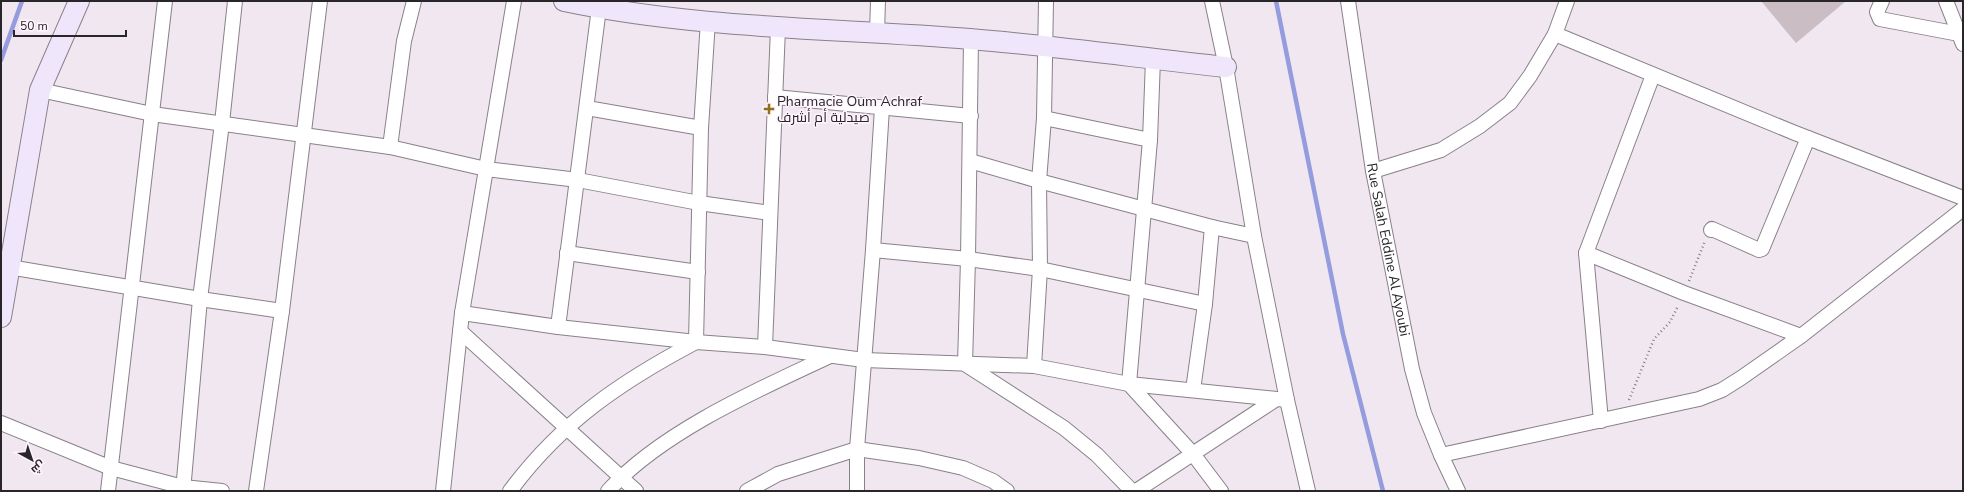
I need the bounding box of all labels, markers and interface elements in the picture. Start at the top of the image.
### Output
scale bar [14,12,126,38]
text: 50 m [20,18,48,34]
place label: Pharmacie Oum Achraf صيدلية أم أشرف [777,92,923,127]
marker: Pharmacie Oum Achraf صيدلية أم أشرف [764,104,774,114]
street label: Rue Salah Eddine Al Ayoubi [1362,162,1414,338]
north arrow [12,440,52,480]
text: ش [28,457,48,478]

